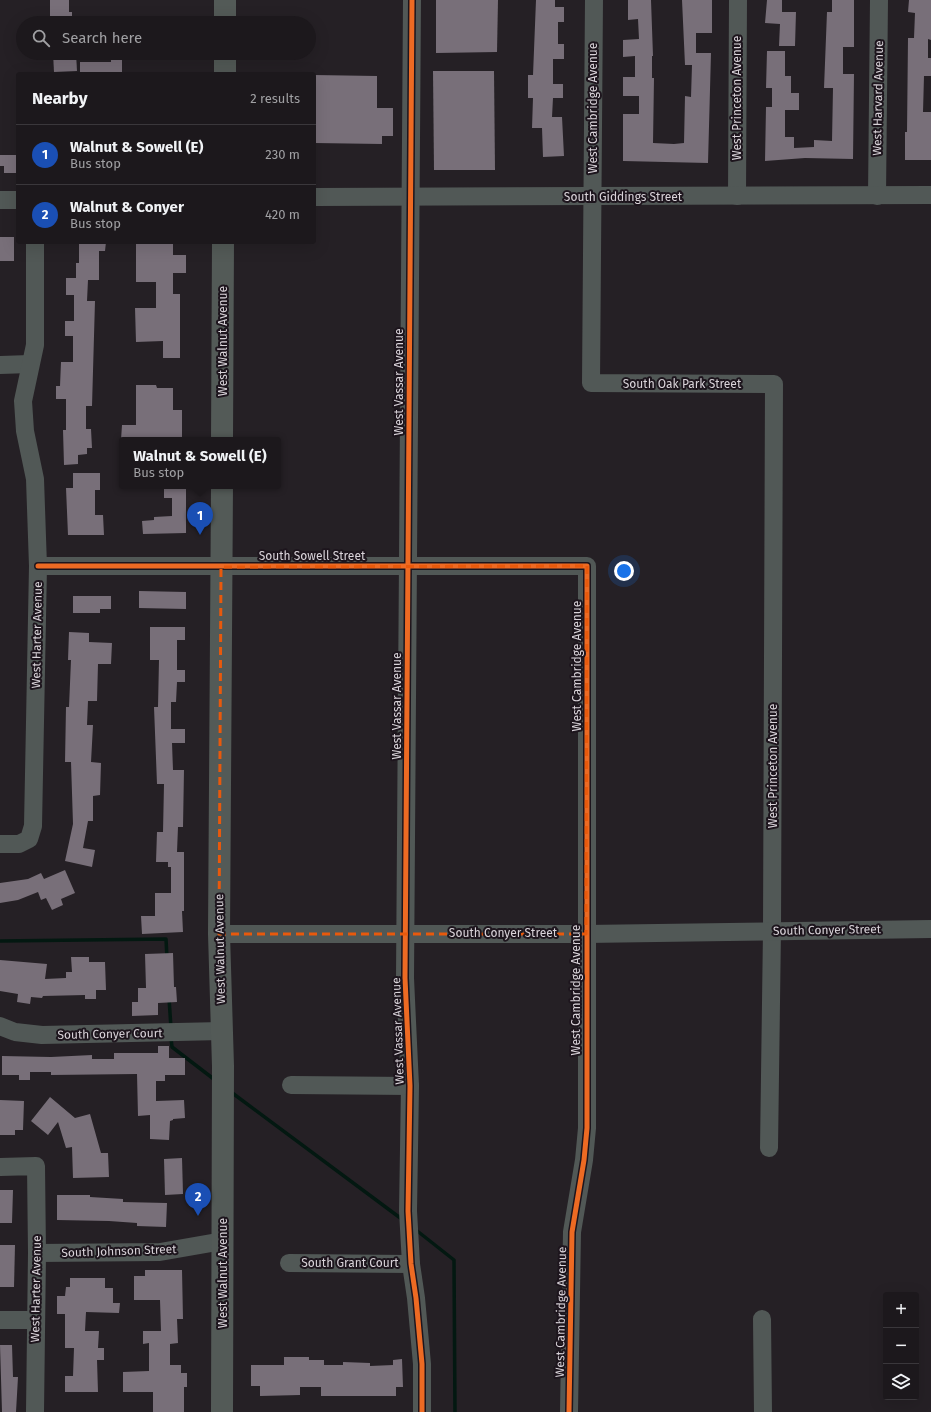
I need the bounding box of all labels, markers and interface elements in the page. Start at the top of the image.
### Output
search box [16,16,316,60]
icon: search [30,27,52,49]
text: Search here [62,29,142,47]
street label: West Princeton Avenue [730,36,744,160]
street label: West Harvard Avenue [870,40,886,156]
street label: West Cambridge Avenue [586,43,600,173]
text: Nearby [32,88,87,109]
text: 2 results [250,91,300,106]
text: Walnut & Sowell (E) [70,138,203,156]
text: 1 [42,147,48,162]
text: 230 m [265,147,300,162]
text: Bus stop [70,156,121,171]
street label: South Giddings Street [564,190,683,204]
text: Walnut & Conyer [70,198,184,216]
text: 2 [42,207,48,222]
text: 420 m [265,207,300,222]
text: Bus stop [70,216,121,231]
street label: West Walnut Avenue [216,286,230,396]
street label: West Vassar Avenue [392,328,406,436]
street label: South Oak Park Street [623,377,742,391]
popup [119,437,281,489]
text: Walnut & Sowell (E) [133,447,267,465]
text: Bus stop [133,465,184,480]
pin: 1 [187,502,213,535]
street label: South Sowell Street [259,549,366,563]
your location [614,561,634,581]
street label: West Harter Avenue [29,581,45,689]
street label: West Cambridge Avenue [570,601,584,731]
street label: West Vassar Avenue [390,652,404,760]
street label: West Princeton Avenue [766,704,780,828]
street label: West Walnut Avenue [212,894,228,1004]
street label: South Conyer Street [773,922,882,938]
street label: West Cambridge Avenue [569,925,583,1055]
street label: South Conyer Street [449,926,558,940]
street label: West Vassar Avenue [389,977,407,1085]
street label: South Conyer Court [57,1026,163,1042]
pin: 2 [185,1183,211,1216]
street label: West Walnut Avenue [216,1218,230,1328]
street label: West Harter Avenue [28,1235,44,1343]
street label: South Johnson Street [61,1242,177,1260]
street label: West Cambridge Avenue [553,1246,569,1378]
street label: South Grant Court [301,1256,399,1270]
map controls [883,1292,919,1400]
button: + [883,1292,919,1328]
button: − [883,1328,919,1364]
button: layers [883,1364,919,1400]

